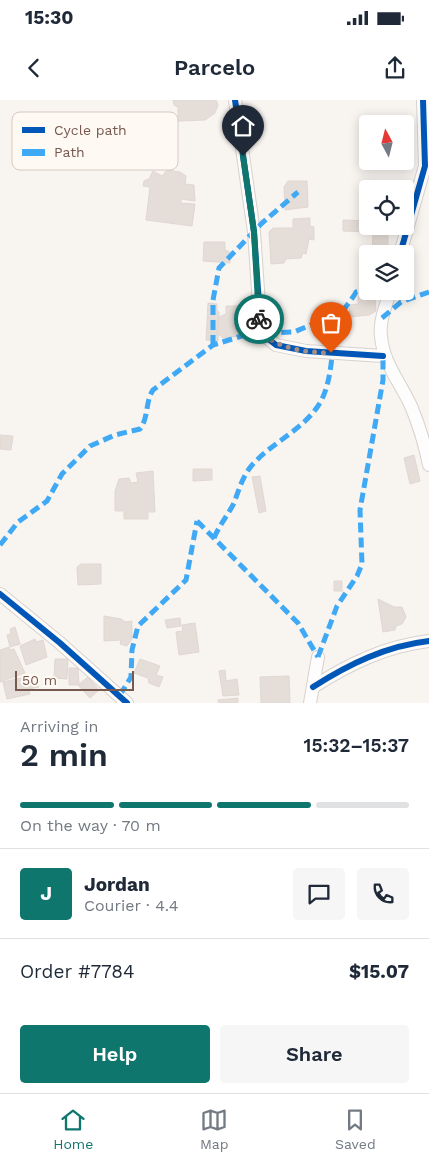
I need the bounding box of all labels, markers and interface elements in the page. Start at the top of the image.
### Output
text: 15:30 [25,6,74,29]
icon: back [20,54,48,82]
icon: share [381,54,409,82]
text: Parcelo [174,55,255,80]
pin [222,105,264,156]
legend [12,112,178,170]
icon: home [229,112,257,140]
north arrow [359,115,414,170]
map controls [359,115,414,300]
text: Cycle path [54,122,127,138]
text: Path [54,144,85,160]
button: locate [359,180,414,235]
button: layers [359,245,414,300]
courier [234,294,284,344]
pin [310,302,352,353]
icon: bike [245,305,273,333]
icon: bag [317,309,345,337]
scale bar [15,668,134,691]
text: 50 m [22,672,57,688]
text: Arriving in [20,717,98,736]
text: 15:32–15:37 [304,734,409,757]
text: 2 min [20,736,108,774]
text: On the way · 70 m [20,816,161,835]
button: chat [293,868,345,920]
button: phone [357,868,409,920]
text: Jordan [84,873,150,896]
text: J [40,882,52,905]
text: Courier · 4.4 [84,896,179,915]
text: Order #7784 [20,960,135,983]
text: $15.07 [349,960,409,983]
button: Help [20,1025,210,1083]
button: Share [220,1025,409,1083]
tab: Home [53,1106,93,1152]
tab: Map [200,1106,228,1152]
tab: Saved [335,1106,376,1152]

